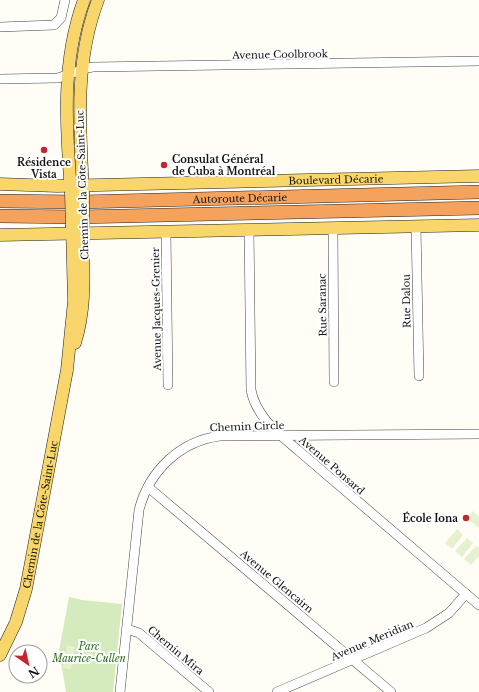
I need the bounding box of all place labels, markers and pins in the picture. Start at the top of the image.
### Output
marker: Résidence Vista [39,145,49,155]
place label: Consulat Général de Cuba à Montréal [172,153,276,178]
place label: Résidence Vista [17,156,71,181]
marker: Consulat Général de Cuba à Montréal [159,160,169,170]
place label: École Iona [402,511,458,525]
marker: École Iona [461,513,471,523]

